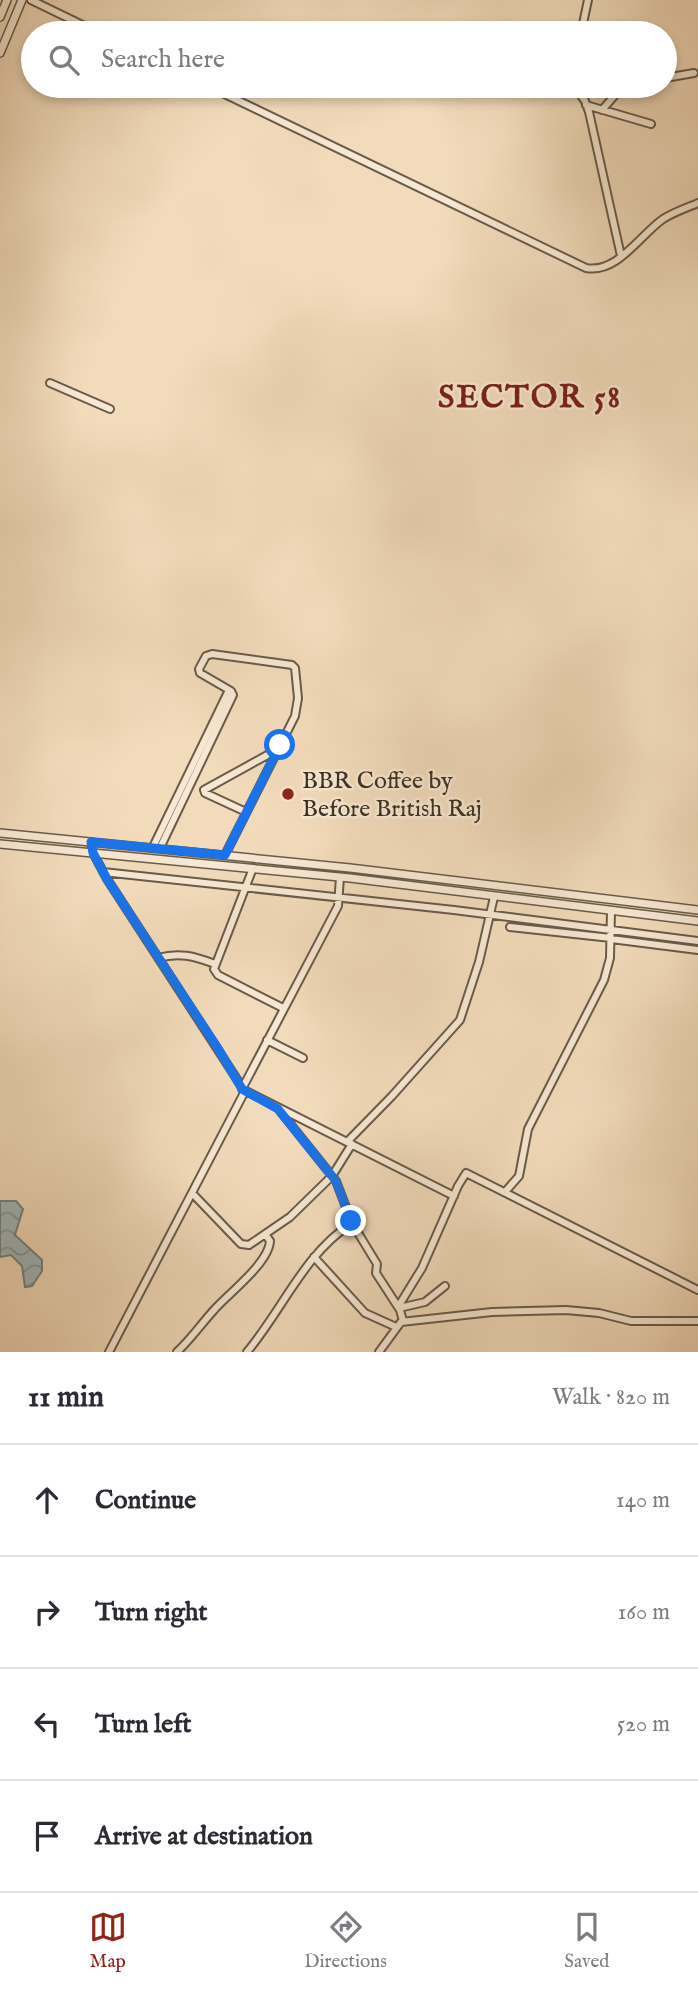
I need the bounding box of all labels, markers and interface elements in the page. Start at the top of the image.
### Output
search box [21,21,677,98]
icon: search [45,41,83,79]
text: Search here [101,43,225,76]
district label: SECTOR 58 [438,378,622,419]
route start [264,729,295,760]
place label: BBR Coffee by Before British Raj [302,766,482,825]
marker: BBR Coffee by Before British Raj [280,786,296,802]
route end [335,1205,366,1236]
text: 11 min [28,1379,104,1417]
text: Walk · 820 m [552,1383,670,1412]
icon: ahead [28,1481,66,1519]
text: Continue [95,1484,196,1517]
text: 140 m [616,1486,670,1515]
icon: right [28,1593,66,1631]
text: Turn right [95,1596,208,1629]
text: 160 m [618,1598,670,1627]
icon: left [28,1705,66,1743]
text: Turn left [95,1708,192,1741]
text: 520 m [617,1710,670,1739]
icon: arrive [28,1817,66,1855]
text: Arrive at destination [95,1820,313,1853]
tab: Map [89,1908,127,1974]
tab: Directions [304,1908,387,1974]
tab: Saved [564,1908,609,1974]

